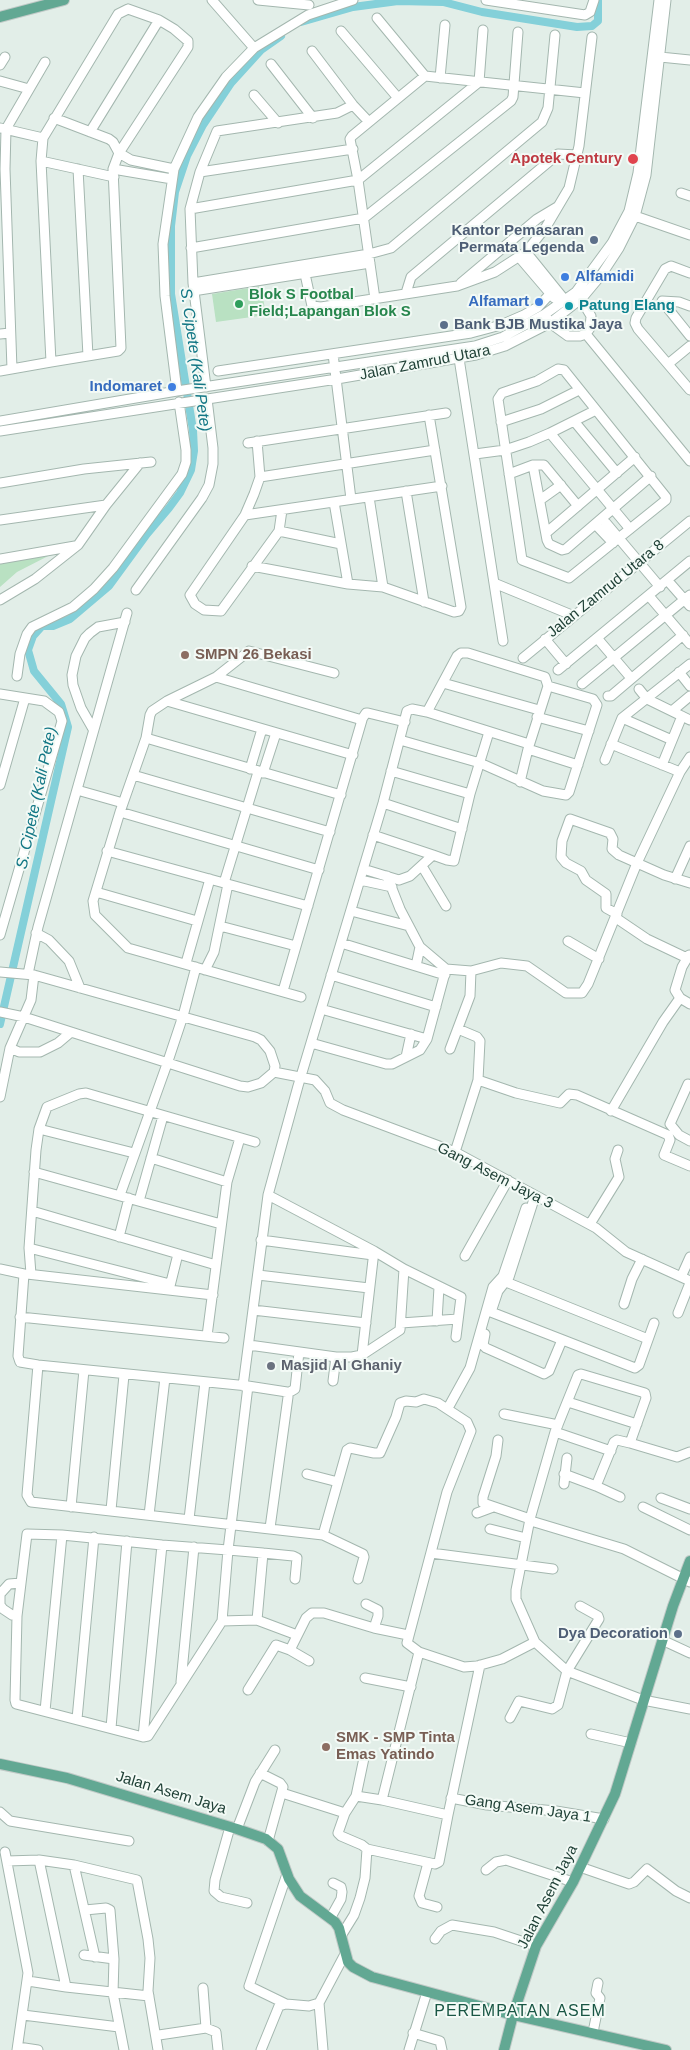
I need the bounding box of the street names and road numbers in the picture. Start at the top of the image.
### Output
street label: Jalan Zamrud Utara [358,342,492,384]
street label: Jalan Zamrud Utara 8 [544,536,668,642]
street label: Gang Asem Jaya 3 [434,1139,556,1213]
street label: Jalan Asem Jaya [114,1768,228,1818]
street label: Gang Asem Jaya 1 [464,1791,592,1827]
street label: Jalan Asem Jaya [514,1842,582,1952]

